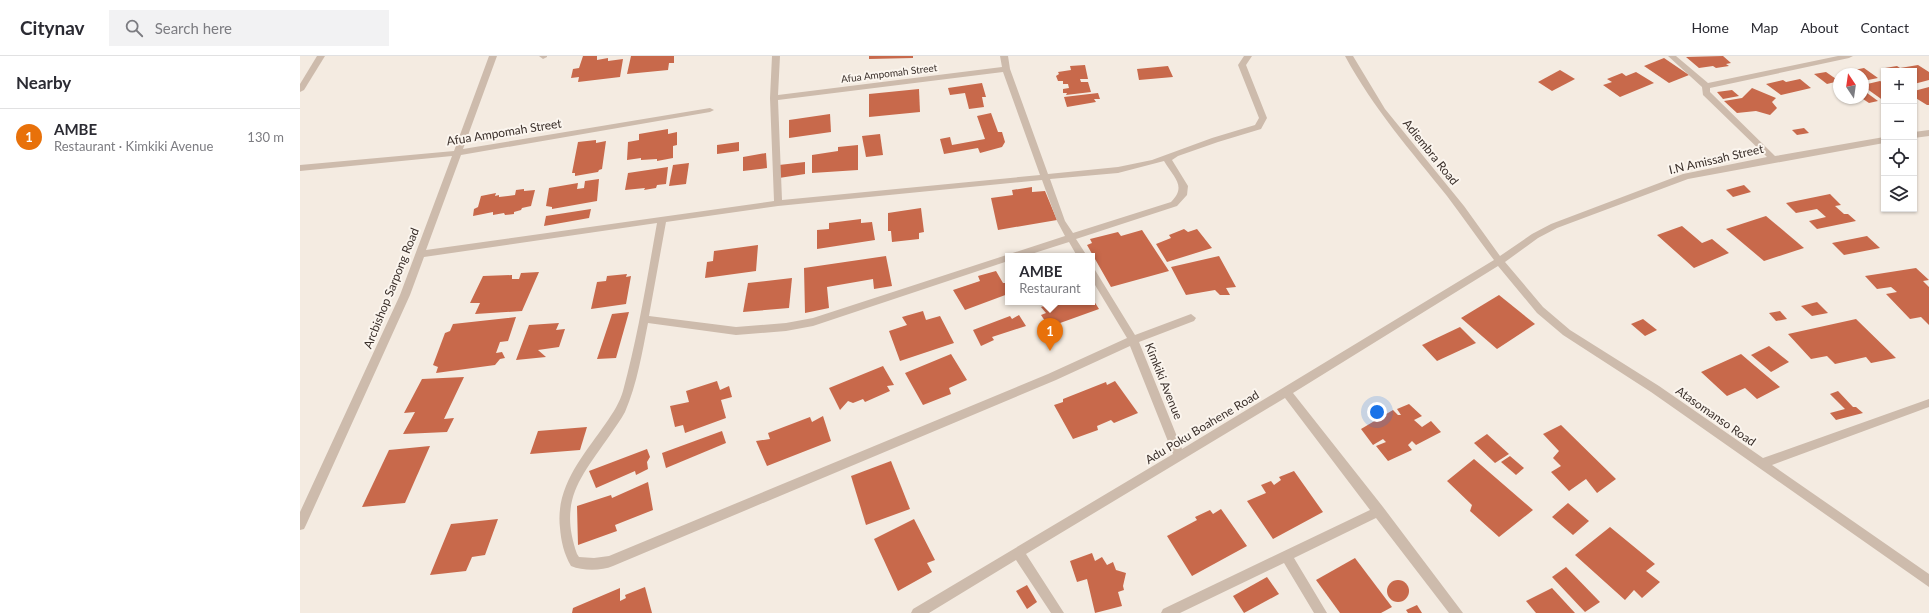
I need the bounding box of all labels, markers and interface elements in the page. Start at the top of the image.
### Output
search box [109,10,389,46]
text: Citynav [20,16,85,39]
icon: search [123,17,145,39]
text: Search here [155,19,232,37]
text: Home [1691,19,1729,36]
text: Map [1751,19,1778,36]
text: About [1800,19,1838,36]
text: Contact [1860,19,1909,36]
street label: Afua Ampomah Street [840,61,938,85]
north arrow [1833,68,1869,104]
map controls [1881,68,1917,212]
button: + [1881,68,1917,104]
text: Nearby [16,72,71,93]
button: − [1881,104,1917,140]
street label: Afua Ampomah Street [445,115,563,148]
street label: Adiembra Road [1400,116,1462,188]
text: AMBE [54,120,97,138]
text: 1 [25,129,33,145]
text: 130 m [247,129,284,145]
text: Restaurant · Kimkiki Avenue [54,138,213,154]
button: locate [1881,140,1917,176]
street label: I.N Amissah Street [1667,141,1765,177]
button: layers [1881,176,1917,212]
street label: Arcbishop Sarpong Road [360,225,422,351]
popup [1005,253,1095,305]
text: AMBE [1019,262,1062,280]
text: Restaurant [1019,280,1081,296]
pin: 1 [1037,318,1063,351]
street label: Kimkiki Avenue [1142,341,1186,421]
street label: Atasomanso Road [1673,383,1759,449]
street label: Adu Poku Boahene Road [1142,387,1262,467]
your location [1367,402,1387,422]

